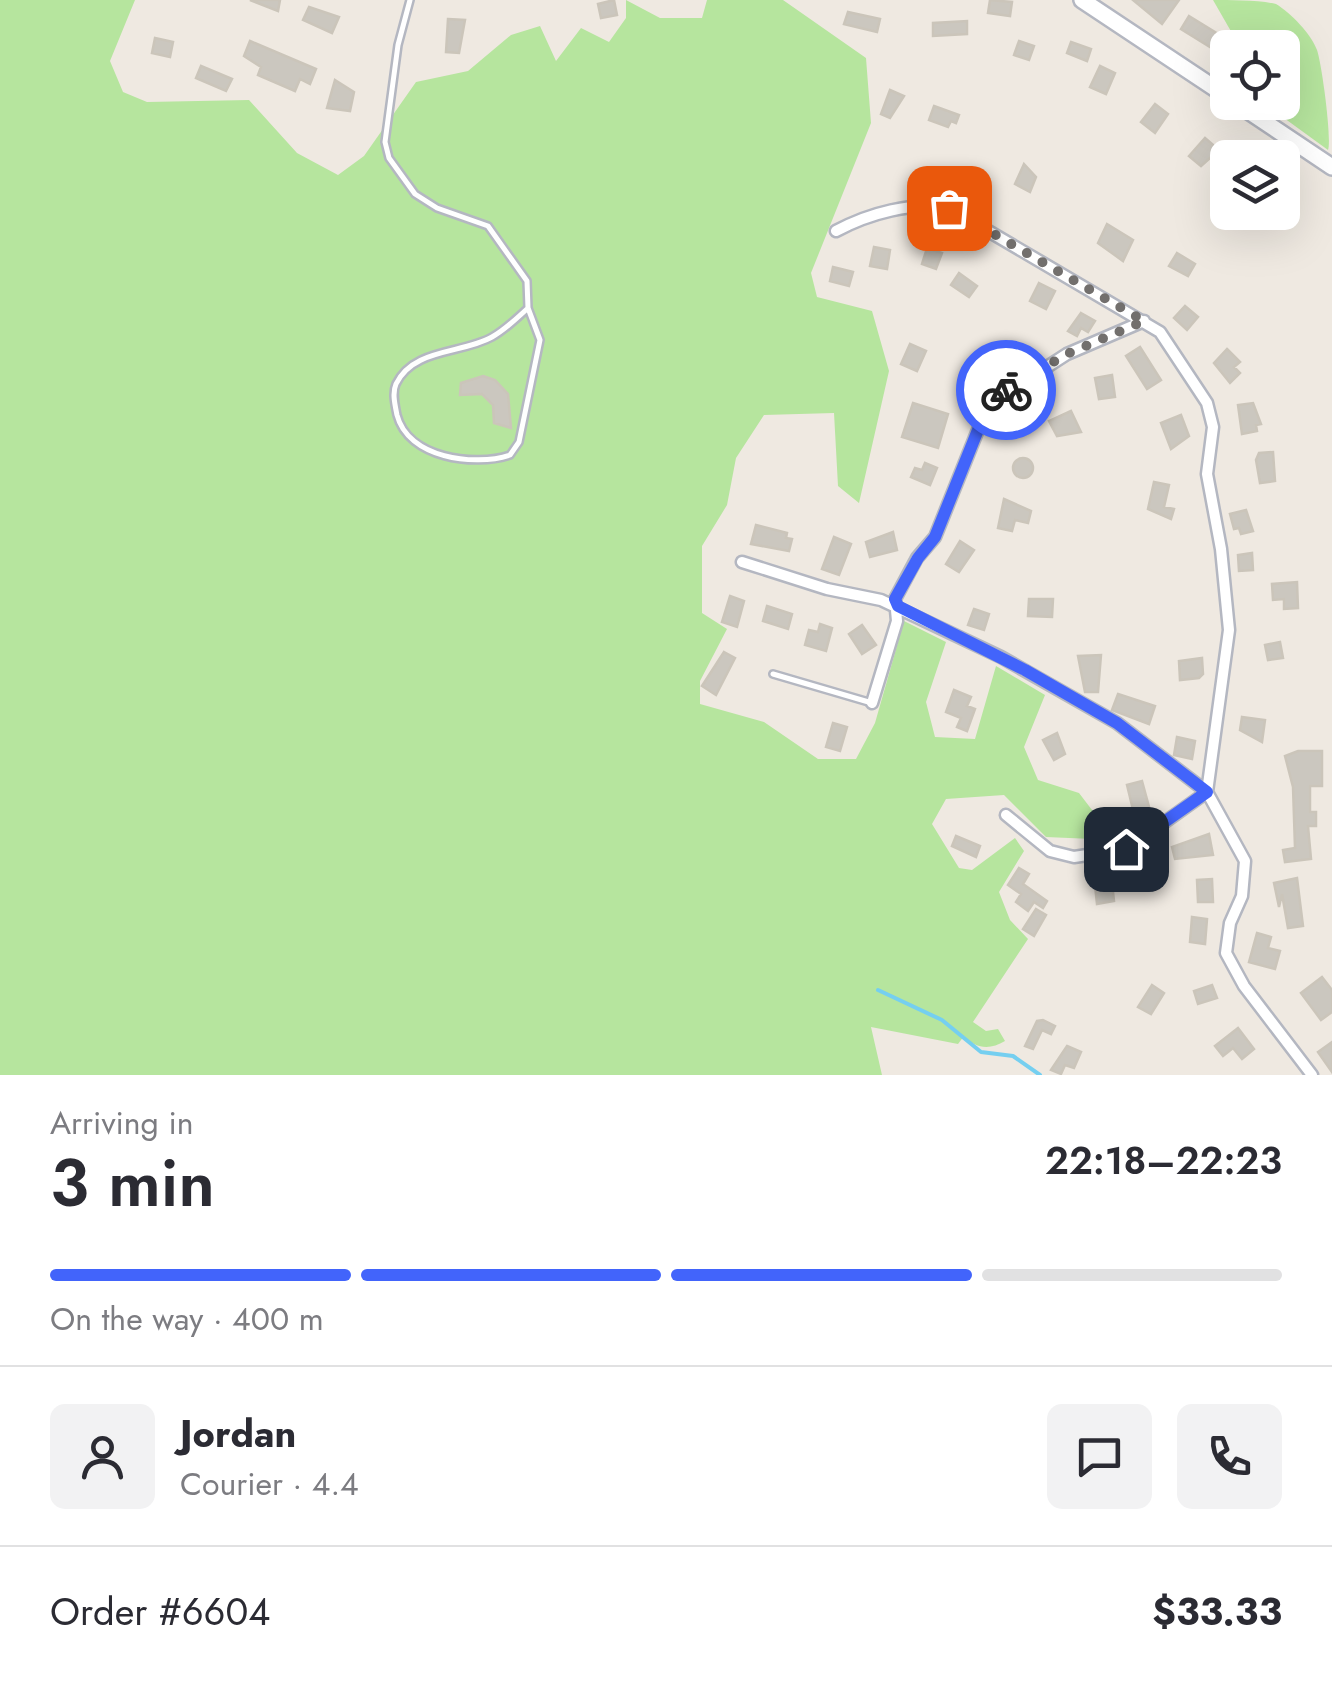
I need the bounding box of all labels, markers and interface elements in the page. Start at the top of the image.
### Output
map controls [1210,30,1300,230]
button: locate [1210,30,1300,120]
button: layers [1210,140,1300,230]
pin [907,166,992,251]
icon: bag [922,181,977,236]
courier [956,340,1056,440]
icon: bike [979,363,1034,418]
pin [1084,807,1169,892]
icon: home [1099,822,1154,877]
text: Arriving in [50,1100,194,1146]
text: 22:18–22:23 [1045,1133,1282,1188]
text: 3 min [50,1136,215,1230]
text: On the way · 400 m [50,1296,324,1342]
button: person [50,1404,155,1509]
button: chat [1047,1404,1152,1509]
button: phone [1177,1404,1282,1509]
text: Jordan [180,1406,296,1461]
text: Courier · 4.4 [180,1461,359,1507]
text: Order #6604 [50,1584,270,1639]
text: $33.33 [1152,1584,1282,1639]

